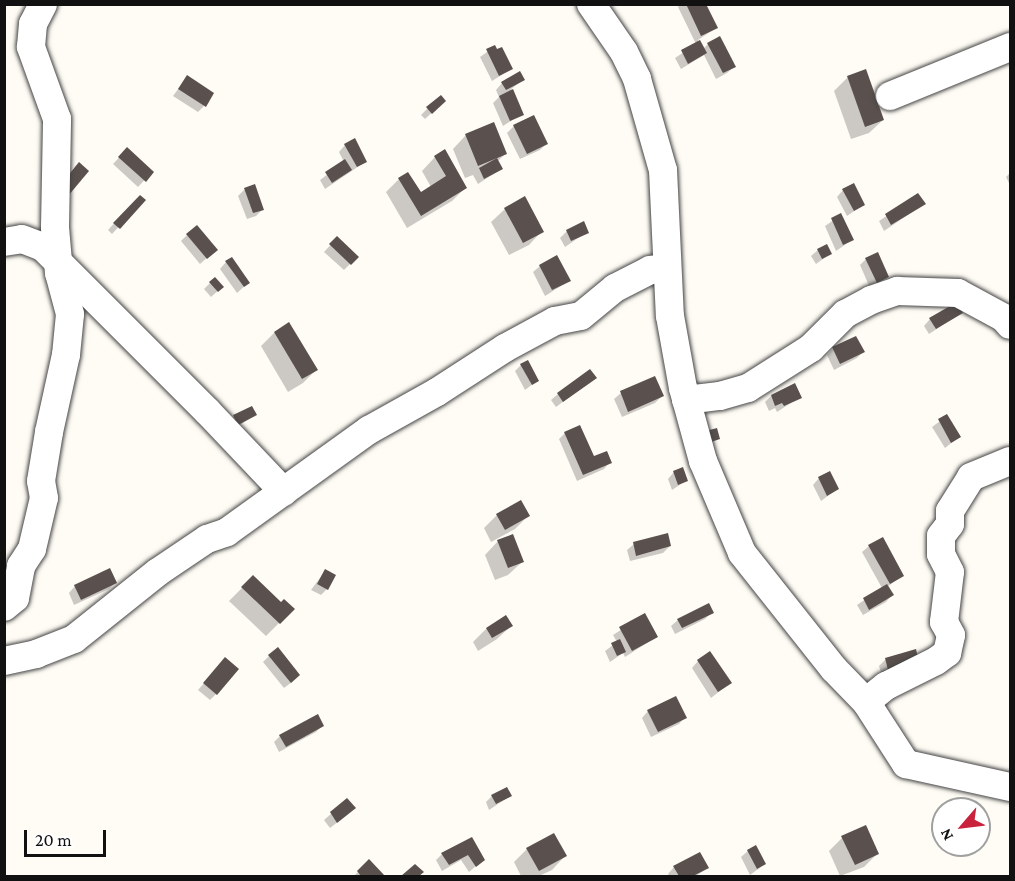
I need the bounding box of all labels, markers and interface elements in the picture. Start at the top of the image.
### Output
north arrow [931,797,991,857]
scale bar [27,818,110,856]
text: N [936,826,956,844]
text: 20 m [35,830,72,850]

